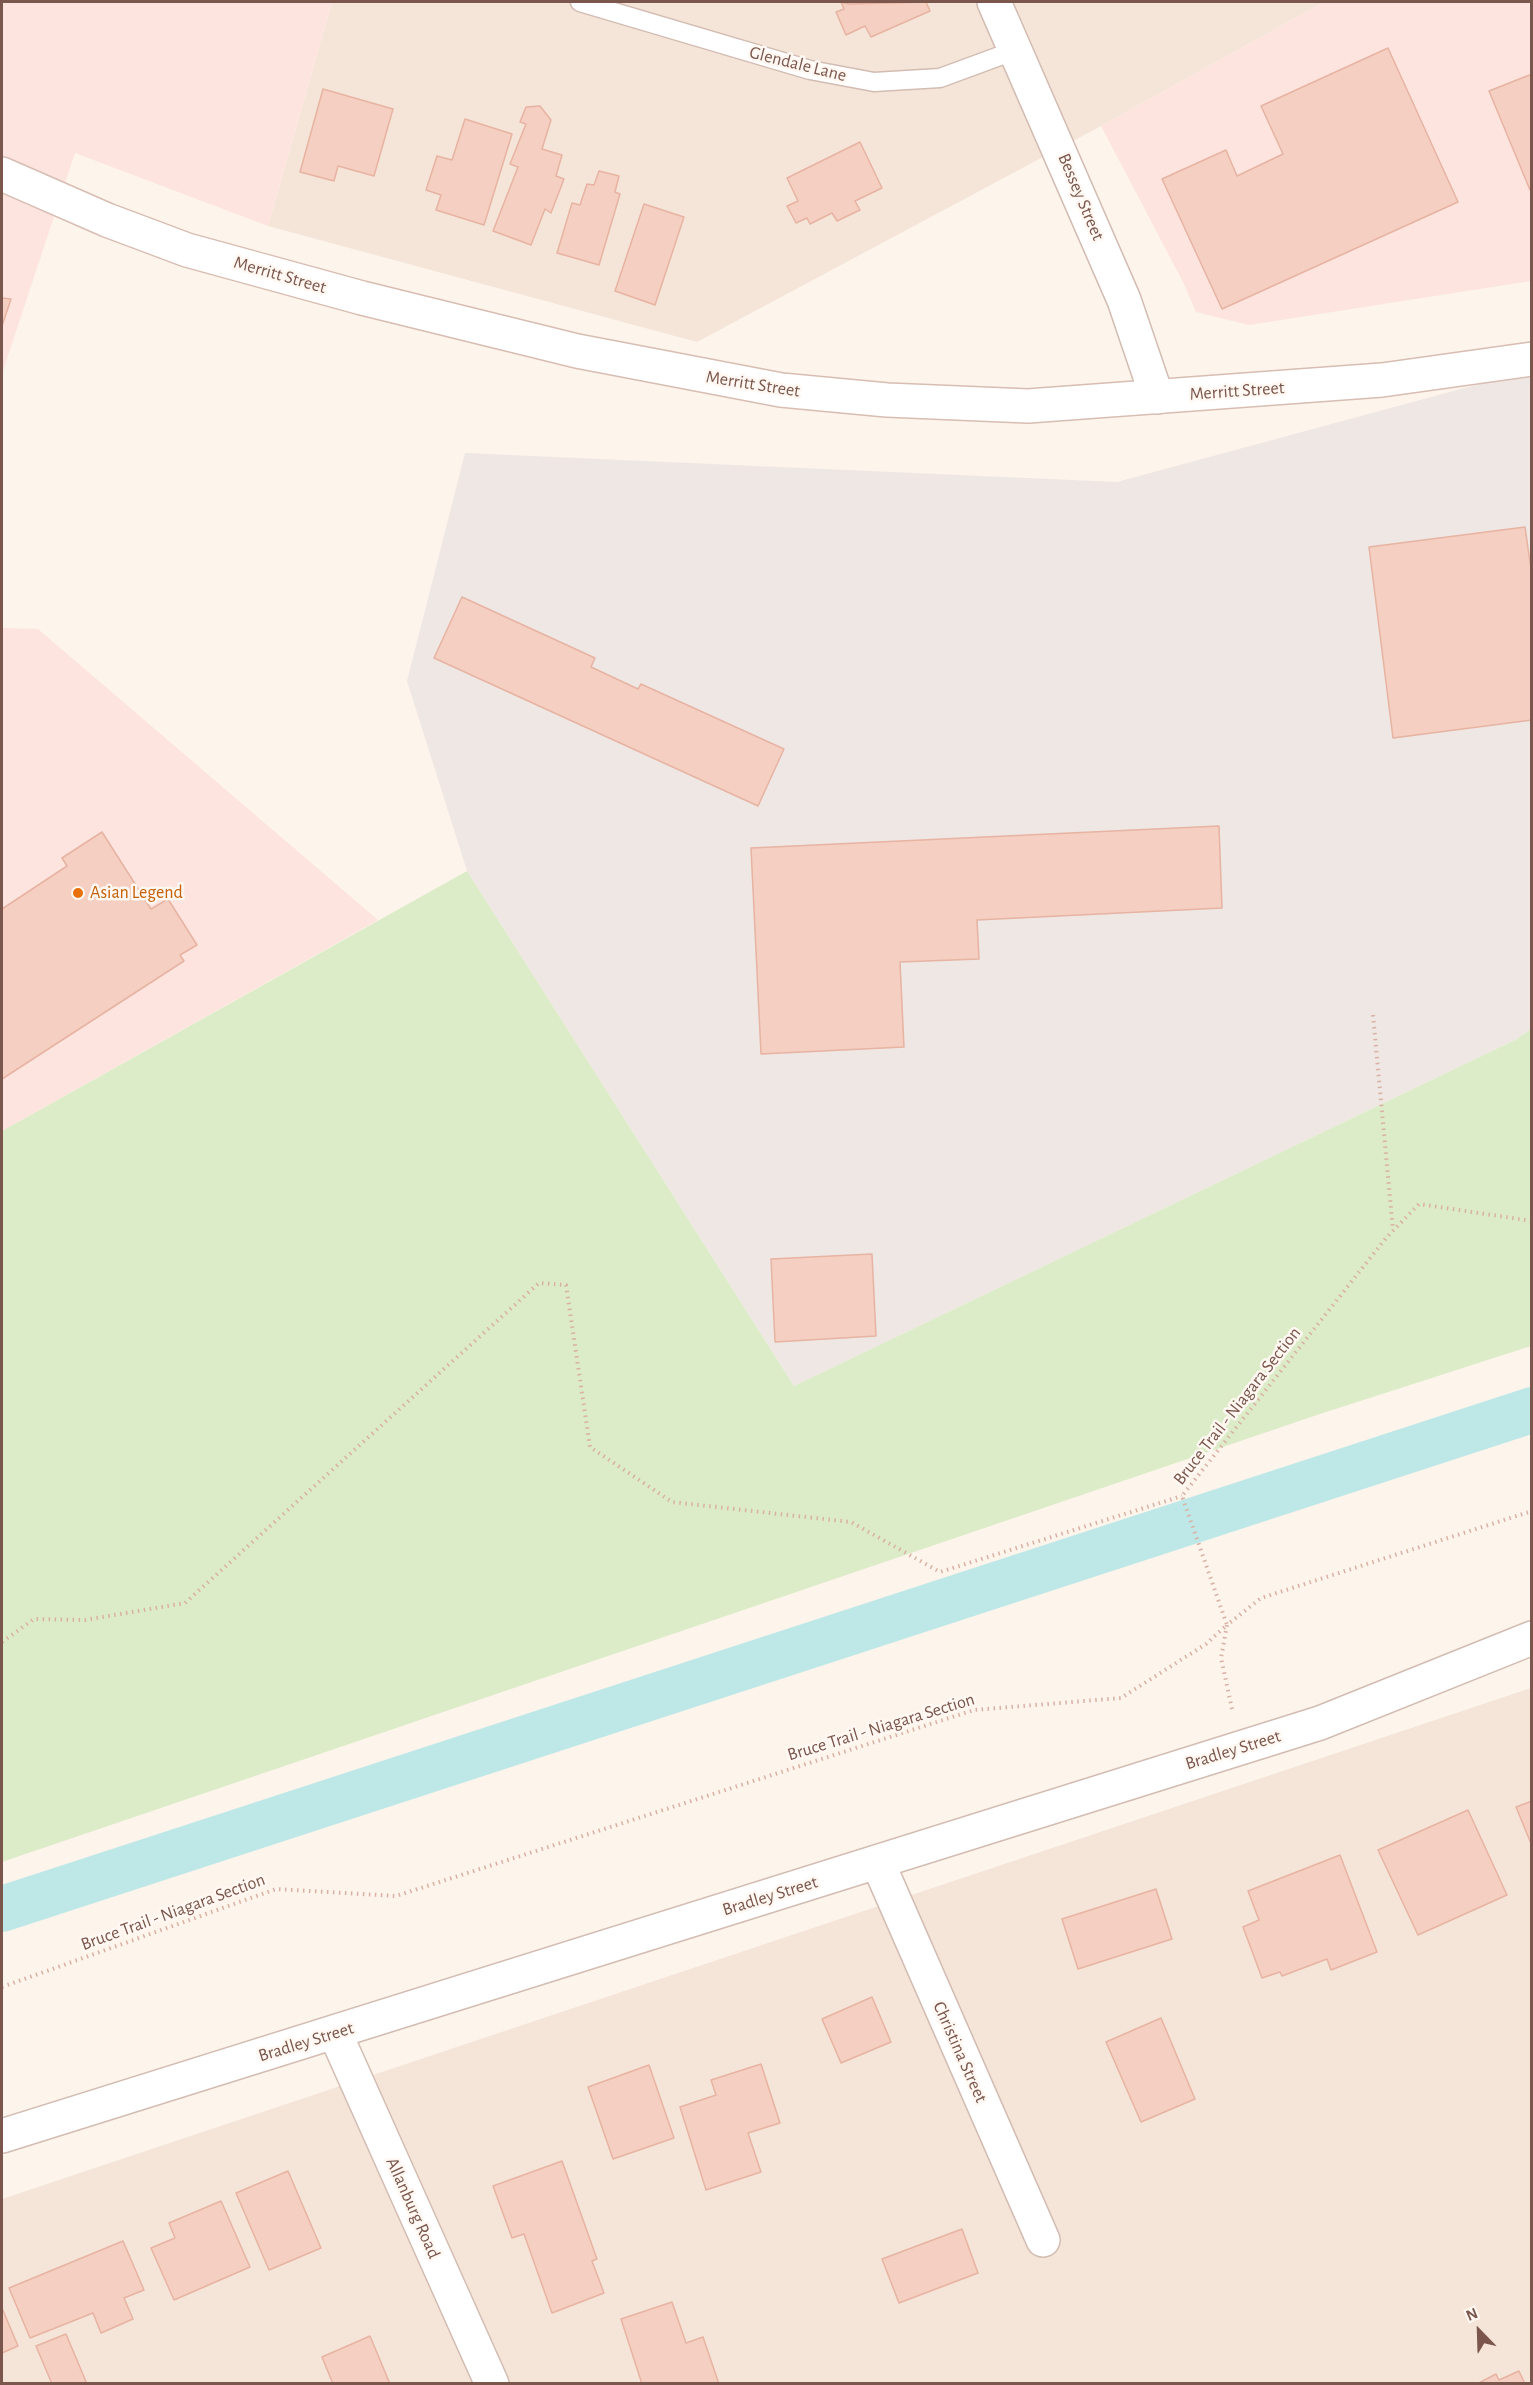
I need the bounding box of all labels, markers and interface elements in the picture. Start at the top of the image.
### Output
street label: Glendale Lane [747,42,849,86]
street label: Bessey Street [1053,150,1109,244]
street label: Merritt Street [231,252,329,298]
street label: Merritt Street [704,366,802,402]
street label: Merritt Street [1189,377,1285,405]
place label: Asian Legend [90,882,183,904]
marker: Asian Legend [71,886,85,900]
street label: Bruce Trail - Niagara Section [1169,1323,1305,1489]
street label: Bruce Trail - Niagara Section [785,1688,977,1766]
street label: Bradley Street [1183,1725,1283,1775]
street label: Bruce Trail - Niagara Section [78,1869,268,1955]
street label: Bradley Street [720,1871,820,1921]
street label: Christina Street [928,1998,992,2106]
street label: Bradley Street [256,2017,356,2067]
street label: Allanburg Road [381,2154,445,2262]
north arrow [1449,2301,1509,2361]
text: N [1464,2305,1480,2324]

